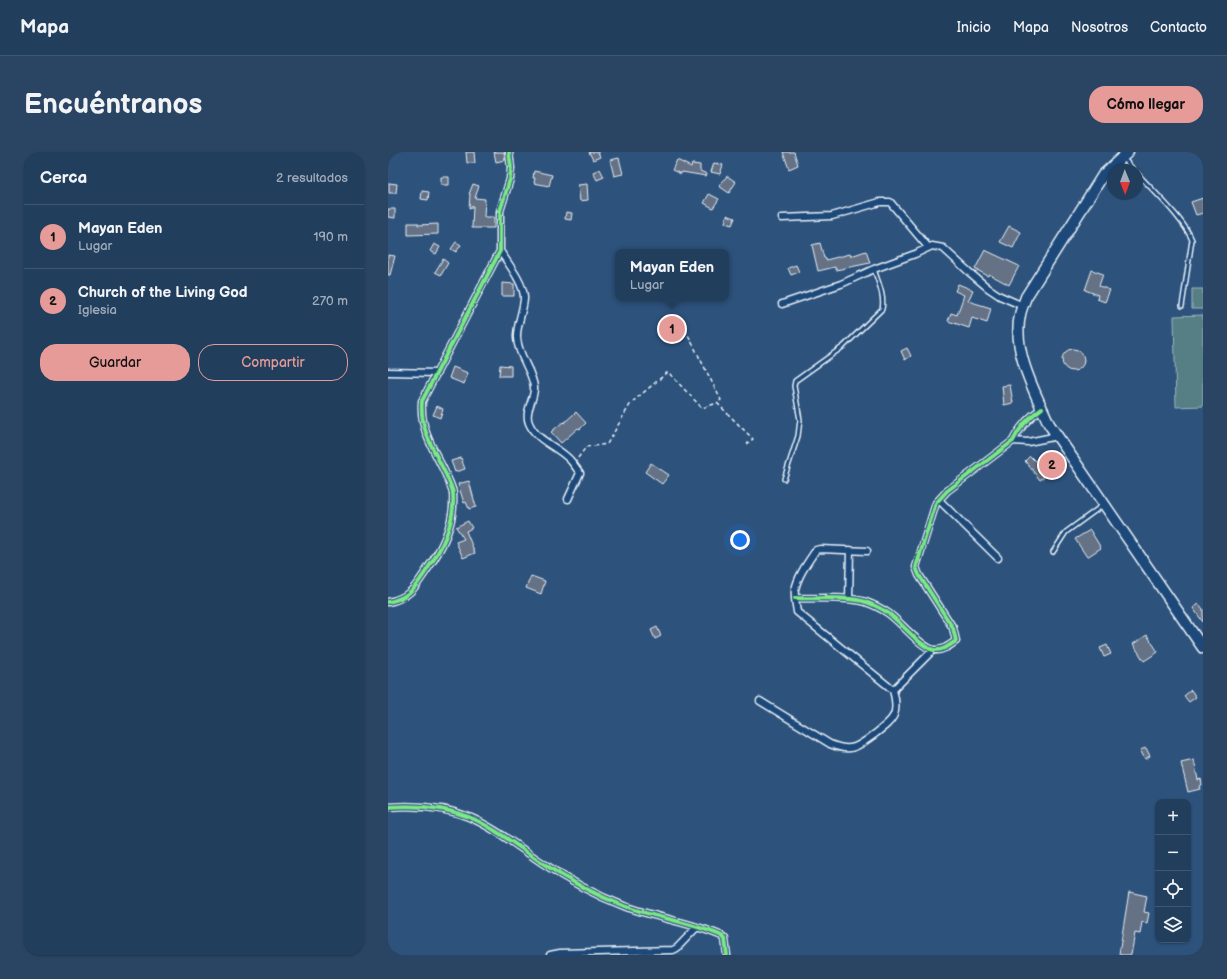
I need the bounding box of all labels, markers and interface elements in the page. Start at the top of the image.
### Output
text: Mapa [20,16,69,39]
text: Inicio [957,19,991,36]
text: Mapa [1013,19,1049,36]
text: Nosotros [1071,19,1128,36]
text: Contacto [1150,19,1207,36]
button: Cómo llegar [1089,86,1203,123]
text: Encuéntranos [24,88,202,121]
north arrow [1107,164,1143,200]
text: Cerca [40,168,87,188]
text: 2 resultados [276,170,348,186]
text: Mayan Eden [78,219,162,238]
text: 1 [50,229,56,245]
text: 190 m [314,229,348,245]
text: Lugar [78,238,112,254]
popup [615,249,729,301]
text: Mayan Eden [630,258,714,277]
text: Lugar [630,277,664,293]
text: Church of the Living God [78,283,248,302]
text: 2 [49,293,57,309]
text: 270 m [312,293,348,309]
text: Iglesia [78,302,117,318]
pin: 1 [659,314,685,344]
button: Guardar [40,344,190,381]
button: Compartir [198,344,348,381]
pin: 2 [1039,450,1065,480]
your location [730,530,750,550]
map controls [1155,799,1191,943]
button: + [1155,799,1191,835]
button: − [1155,835,1191,871]
button: locate [1155,871,1191,907]
button: layers [1155,907,1191,943]

